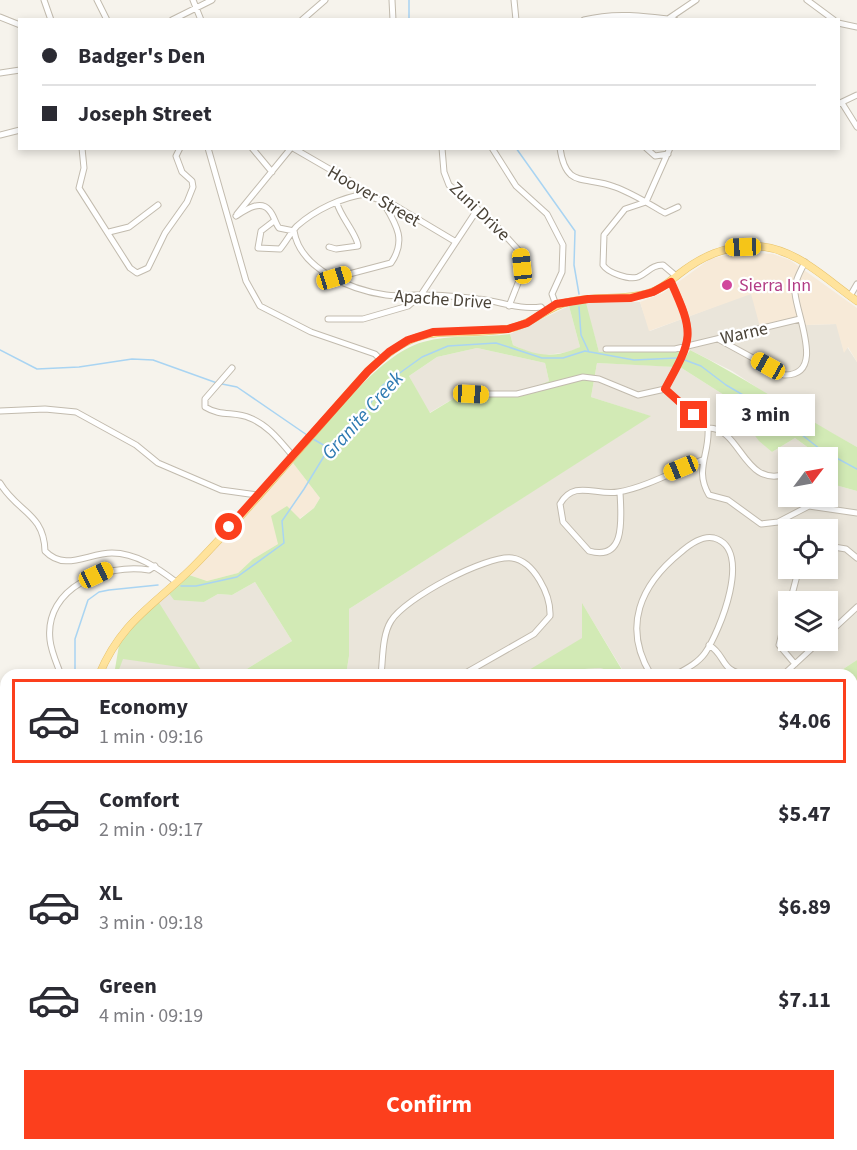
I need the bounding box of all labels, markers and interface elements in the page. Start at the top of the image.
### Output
text: Badger's Den [78,40,205,72]
text: Joseph Street [78,98,212,130]
street label: Hoover Street [323,160,425,233]
street label: Zuni Drive [444,176,516,247]
car [725,237,761,257]
car [511,247,533,285]
car [314,264,354,292]
place label: Sierra Inn [739,273,811,298]
marker: Sierra Inn [720,278,734,292]
street label: Apache Drive [393,284,493,315]
street label: Warne [718,316,770,351]
car [748,349,788,383]
water label: Granite Creek [315,365,410,466]
car [453,384,489,404]
callout: 3 min [715,394,814,436]
route end [680,401,707,428]
text: 3 min [741,401,790,429]
north arrow [778,447,838,507]
map controls [778,447,838,651]
car [661,453,701,483]
route start [215,513,242,540]
button: locate [778,519,838,579]
car [76,559,116,591]
button: layers [778,591,838,651]
text: Economy [99,691,188,723]
icon: car [27,694,81,748]
text: $4.06 [778,705,831,737]
text: 1 min · 09:16 [99,723,203,751]
text: Comfort [99,784,180,816]
icon: car [27,787,81,841]
text: $5.47 [778,798,831,830]
text: 2 min · 09:17 [99,816,203,844]
text: XL [99,877,123,909]
icon: car [27,880,81,934]
text: $6.89 [778,891,831,923]
text: 3 min · 09:18 [99,909,203,937]
text: Green [99,970,157,1002]
icon: car [27,973,81,1027]
text: $7.11 [778,984,831,1016]
text: 4 min · 09:19 [99,1002,203,1030]
button: Confirm [24,1070,834,1139]

